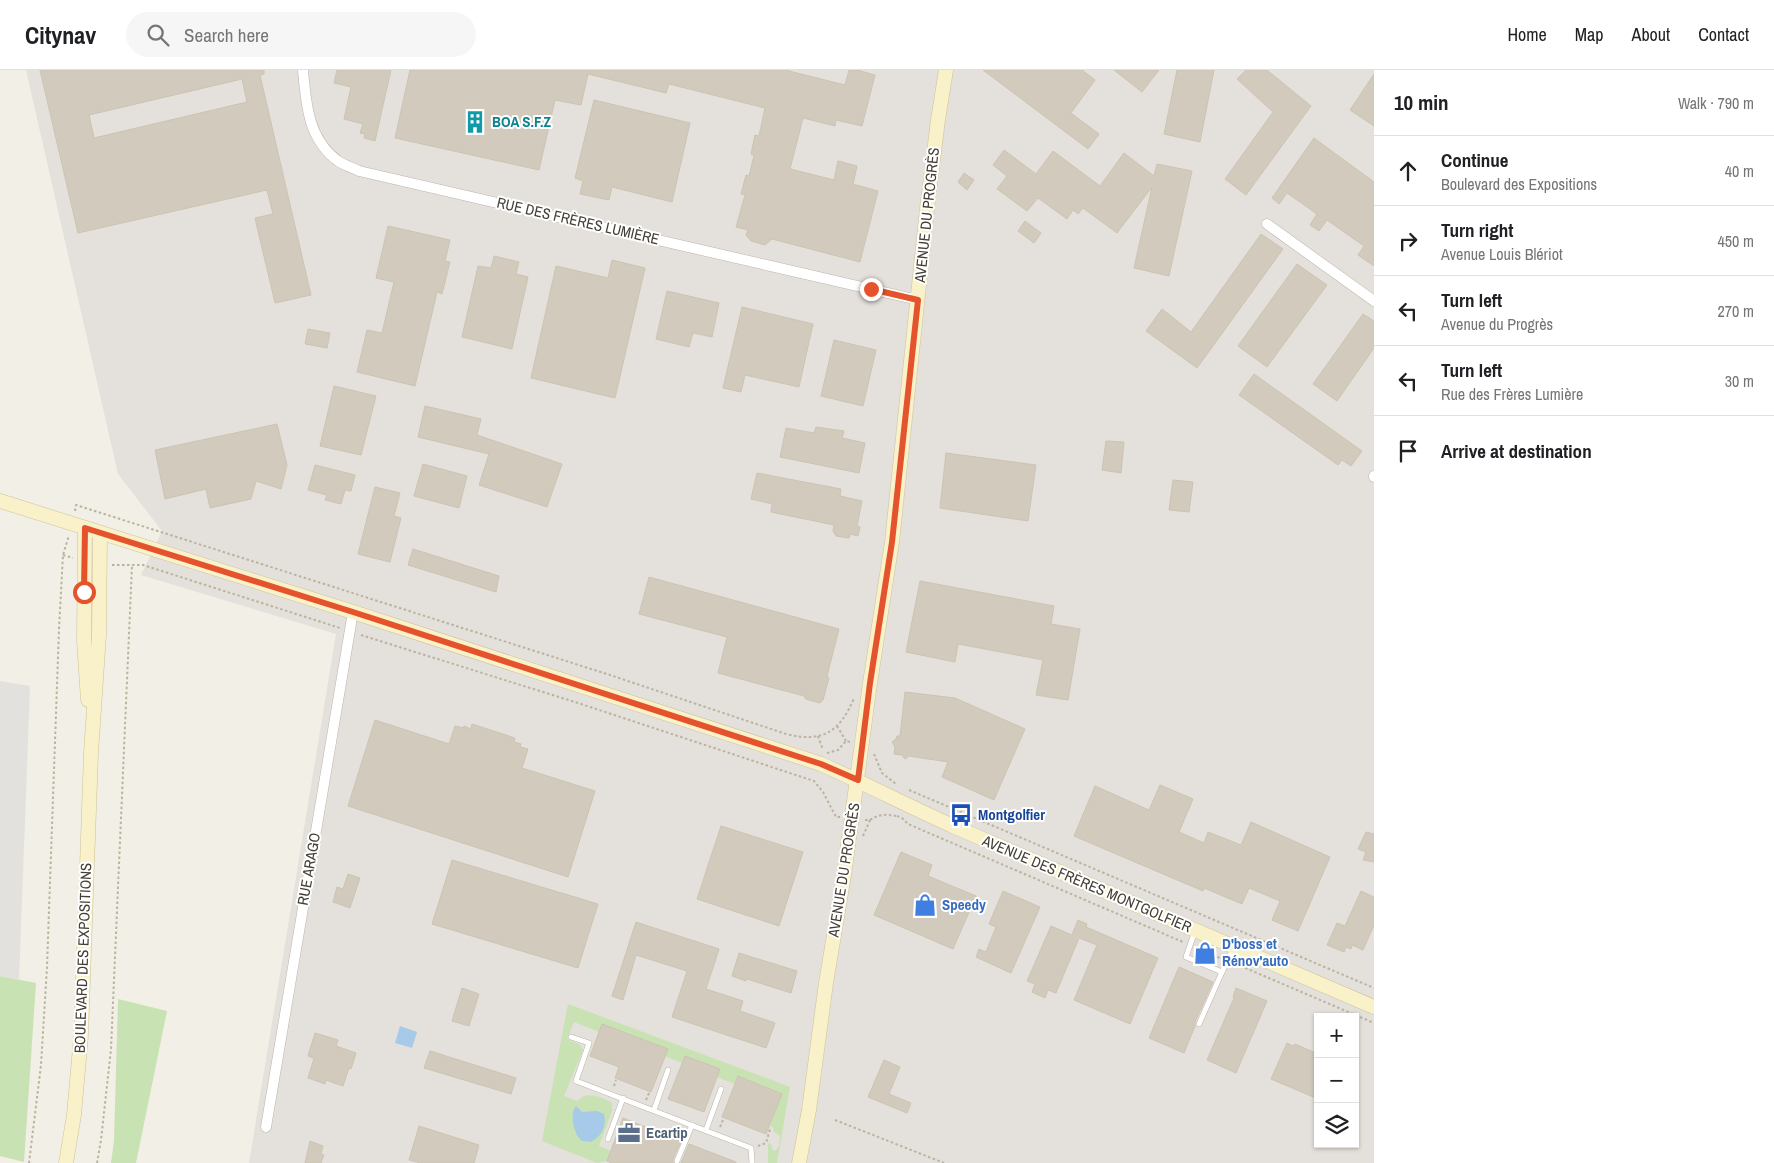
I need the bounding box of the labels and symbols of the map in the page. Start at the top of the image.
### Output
building icon: BOA S.F.Z [462,109,488,135]
place label: BOA S.F.Z [492,111,551,132]
street label: AVENUE DU PROGRÈS [909,146,944,285]
street label: RUE DES FRÈRES LUMIÈRE [495,192,661,249]
route end [860,278,883,301]
route start [73,581,96,604]
street label: AVENUE DU PROGRÈS [822,801,864,940]
bus stop icon: Montgolfier [948,802,974,828]
place label: Montgolfier [978,804,1045,825]
street label: AVENUE DES FRÈRES MONTGOLFIER [978,829,1195,937]
street label: RUE ARAGO [292,831,325,907]
street label: BOULEVARD DES EXPOSITIONS [69,862,96,1054]
shop icon: Speedy [912,892,938,918]
place label: Speedy [942,894,986,915]
place label: D'boss et Rénov'auto [1222,933,1288,971]
shop icon: D'boss et Rénov'auto [1192,940,1218,966]
office icon: Ecartip [616,1120,642,1146]
place label: Ecartip [646,1122,688,1143]

